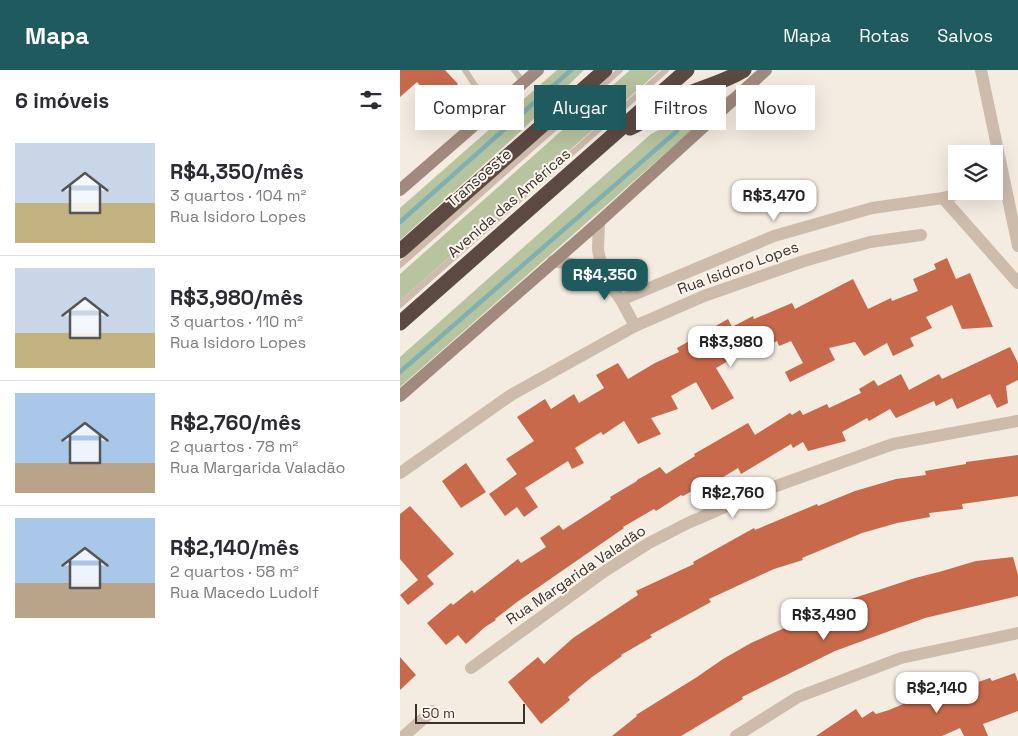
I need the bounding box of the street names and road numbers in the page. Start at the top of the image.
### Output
street label: Transoeste [442,144,515,211]
street label: Avenida das Américas [443,144,574,261]
street label: Rua Isidoro Lopes [675,237,801,298]
street label: Rua Margarida Valadão [502,521,649,628]

